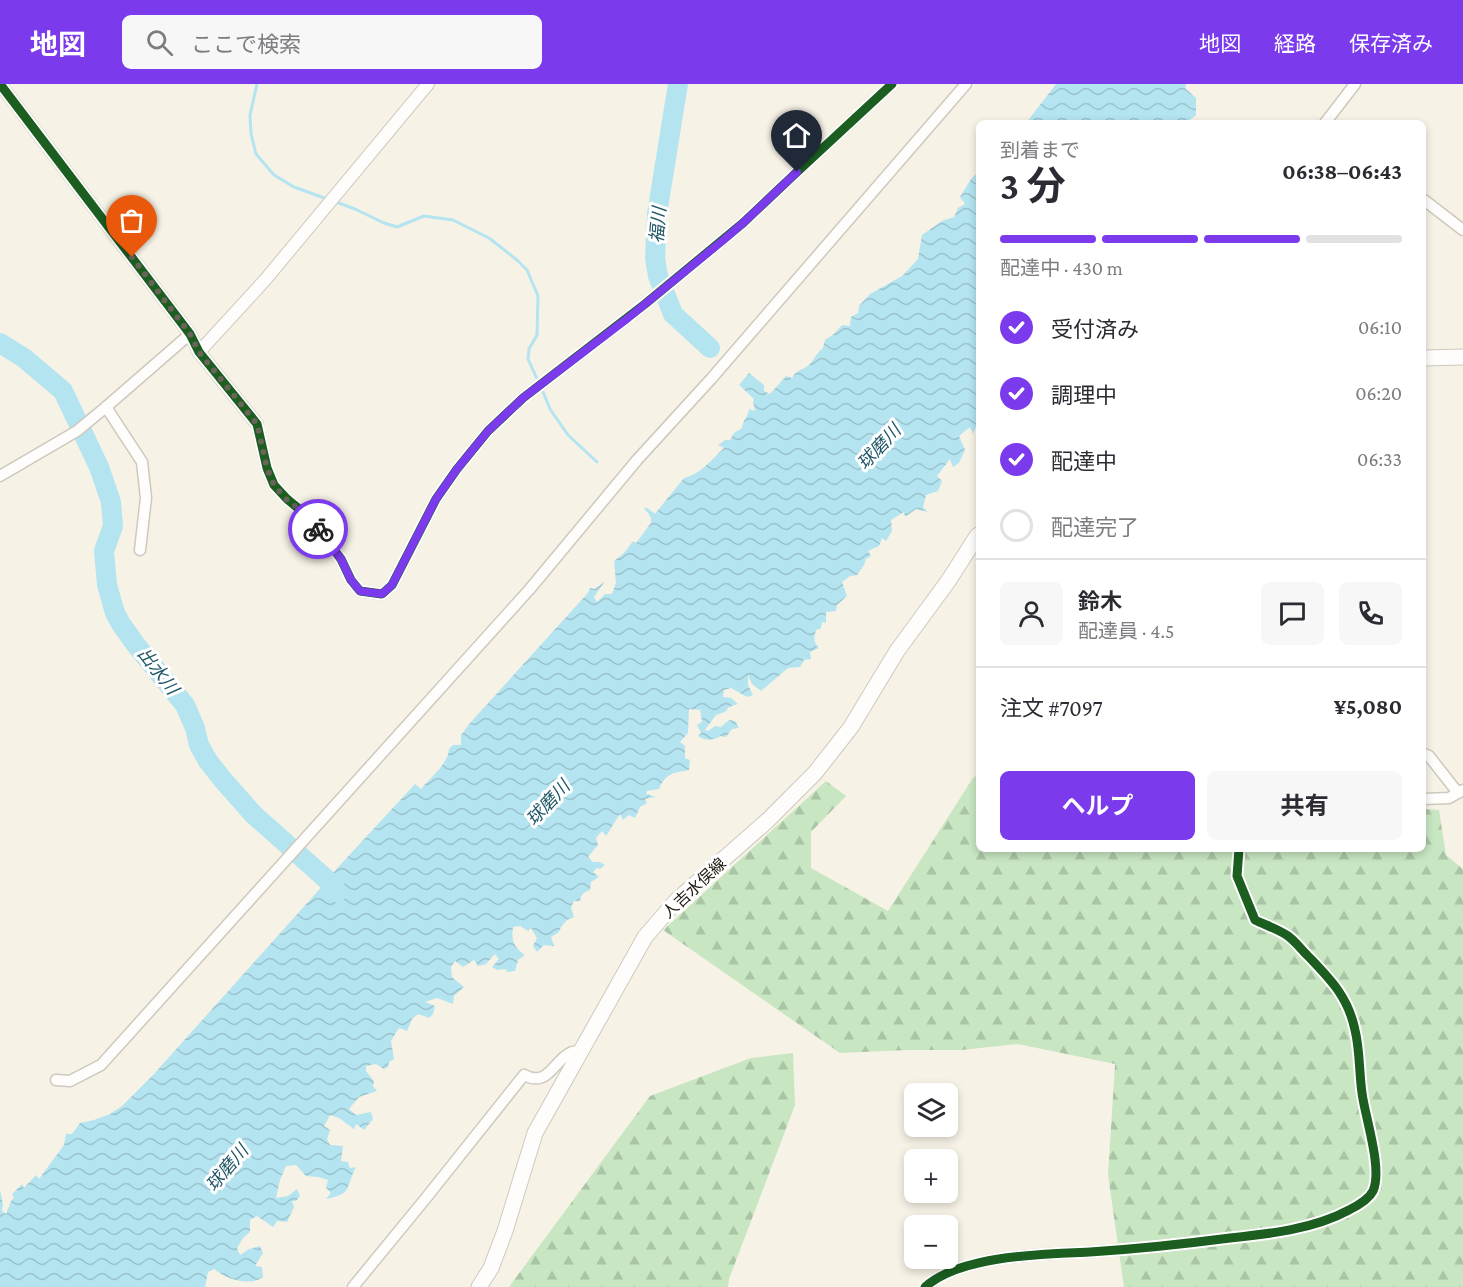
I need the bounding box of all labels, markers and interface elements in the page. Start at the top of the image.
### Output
search box [122,15,542,69]
icon: search [143,26,176,59]
text: 地図 [30,29,86,60]
text: ここで検索 [191,32,301,57]
text: 地図 [1199,32,1241,56]
text: 経路 [1274,32,1316,56]
text: 保存済み [1349,32,1433,56]
pin [771,110,822,172]
icon: home [780,119,813,152]
text: 到着まで [1000,139,1080,161]
text: 06:38–06:43 [1282,159,1402,184]
text: 3 分 [1000,164,1066,207]
pin [106,195,157,257]
icon: bag [115,204,148,237]
water label: 福川 [646,204,670,244]
text: 配達中 · 430 m [1000,257,1123,279]
icon: check [1000,311,1033,344]
text: 06:10 [1358,316,1402,338]
text: 受付済み [1051,317,1139,342]
icon: check [1000,377,1033,410]
text: 06:20 [1355,382,1402,404]
text: 調理中 [1051,383,1117,408]
water label: 球磨川 [853,419,906,474]
icon: check [1000,443,1033,476]
text: 06:33 [1357,448,1402,470]
text: 配達中 [1051,449,1117,474]
courier [288,499,348,559]
icon: bike [302,513,335,546]
text: 配達完了 [1051,515,1139,540]
button: person [1000,582,1063,645]
button: chat [1261,582,1324,645]
button: phone [1339,582,1402,645]
text: 鈴木 [1078,589,1122,614]
text: 配達員 · 4.5 [1078,620,1175,642]
water label: 出水川 [133,644,184,700]
text: ¥5,080 [1334,694,1402,719]
text: 注文 #7097 [1000,696,1103,721]
button: ヘルプ [1000,771,1195,840]
button: 共有 [1207,771,1402,840]
water label: 球磨川 [522,775,575,830]
street label: 人吉水俣線 [659,854,729,922]
map controls [904,1083,958,1269]
button: layers [904,1083,958,1137]
water label: 球磨川 [202,1139,253,1195]
button: + [904,1149,958,1203]
button: − [904,1215,958,1269]

